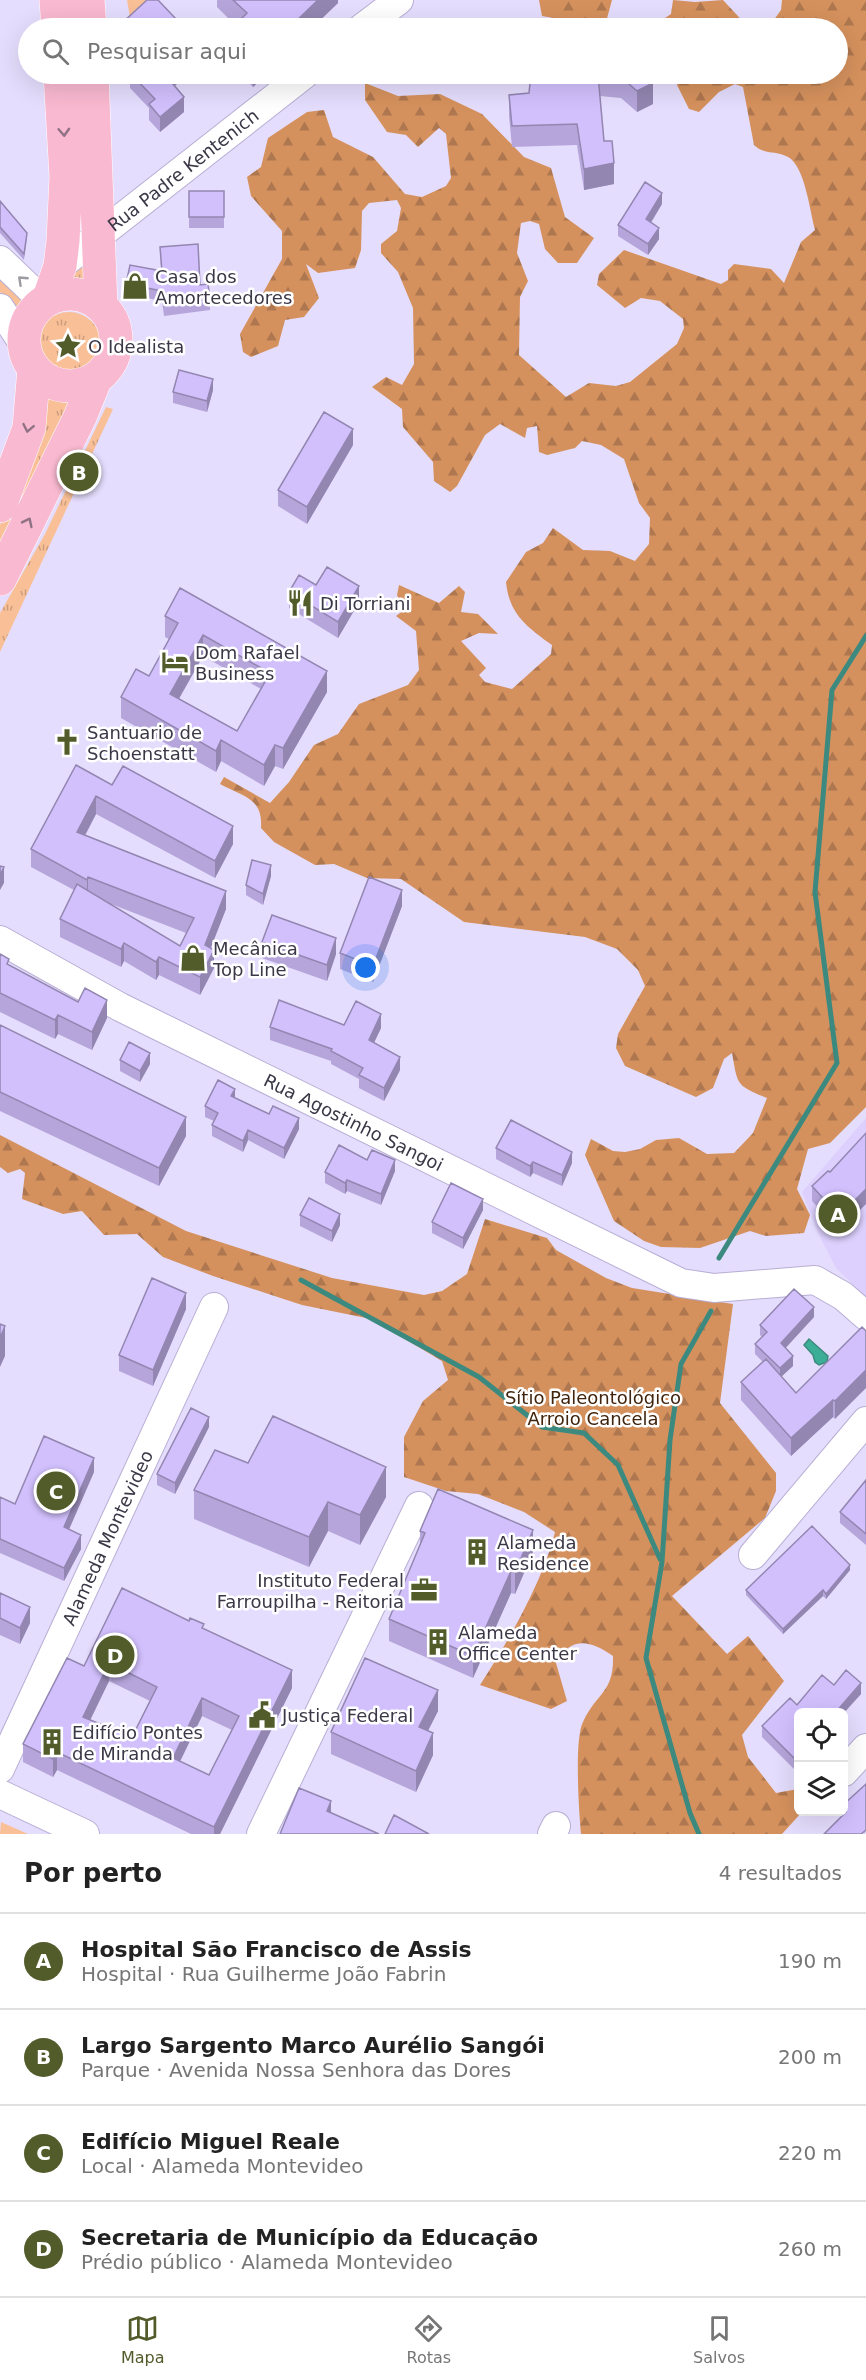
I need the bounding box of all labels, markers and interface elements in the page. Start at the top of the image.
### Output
search box [18,18,848,84]
icon: search [39,35,72,68]
text: Pesquisar aqui [87,39,247,64]
street label: Rua Padre Kentenich [103,104,262,235]
one-way arrow [57,127,70,136]
place label: Casa dos Amortecedores [155,266,292,308]
shop icon: Casa dos Amortecedores [120,271,150,301]
one-way arrow [18,277,29,288]
place icon: O Idealista [53,331,83,361]
place label: O Idealista [88,336,184,357]
one-way arrow [22,422,35,432]
pin: B [60,450,98,494]
one-way arrow [21,518,32,529]
restaurant icon: Di Torriani [285,588,315,618]
place label: Di Torriani [320,593,410,614]
place label: Dom Rafael Business [195,642,300,684]
hotel icon: Dom Rafael Business [160,647,190,677]
place label: Santuario de Schoenstatt [87,722,202,764]
church icon: Santuario de Schoenstatt [52,727,82,757]
place label: Mecânica Top Line [212,938,298,980]
shop icon: Mecânica Top Line [178,943,208,973]
your location [351,953,380,982]
street label: Rua Agostinho Sangoi [261,1069,447,1175]
pin: A [818,1192,858,1236]
park label: Sítio Paleontológico Arroio Cancela [505,1387,681,1429]
street label: Alameda Montevideo [58,1447,157,1628]
pin: C [36,1468,76,1514]
place label: Alameda Residence [497,1532,589,1574]
building icon: Alameda Residence [462,1537,492,1567]
place label: Instituto Federal Farroupilha - Reitoria [217,1570,404,1612]
office icon: Instituto Federal Farroupilha - Reitoria [409,1575,439,1605]
place label: Alameda Office Center [458,1622,577,1664]
building icon: Alameda Office Center [423,1627,453,1657]
pin: D [96,1632,134,1678]
public building icon: Justiça Federal [247,1700,277,1730]
place label: Justiça Federal [281,1705,413,1726]
map controls [794,1708,848,1816]
button: locate [794,1708,848,1762]
place label: Edifício Pontes de Miranda [72,1722,203,1764]
building icon: Edifício Pontes de Miranda [37,1727,67,1757]
button: layers [794,1762,848,1816]
text: Por perto [24,1858,162,1888]
text: 4 resultados [719,1861,842,1885]
text: Hospital São Francisco de Assis [81,1937,472,1962]
text: A [36,1949,51,1973]
text: 190 m [778,1949,842,1973]
text: Hospital · Rua Guilherme João Fabrin [81,1962,446,1986]
text: Largo Sargento Marco Aurélio Sangói [81,2033,545,2058]
text: B [36,2045,51,2069]
text: 200 m [778,2045,842,2069]
text: Parque · Avenida Nossa Senhora das Dores [81,2058,511,2082]
text: Edifício Miguel Reale [81,2129,340,2154]
text: C [36,2141,51,2165]
text: 220 m [778,2141,842,2165]
text: Local · Alameda Montevideo [81,2154,363,2178]
text: Secretaria de Município da Educação [81,2225,538,2250]
text: D [35,2237,52,2261]
text: 260 m [778,2237,842,2261]
text: Prédio público · Alameda Montevideo [81,2250,453,2274]
tab: Mapa [121,2312,165,2367]
tab: Rotas [406,2312,451,2367]
tab: Salvos [693,2312,745,2367]

